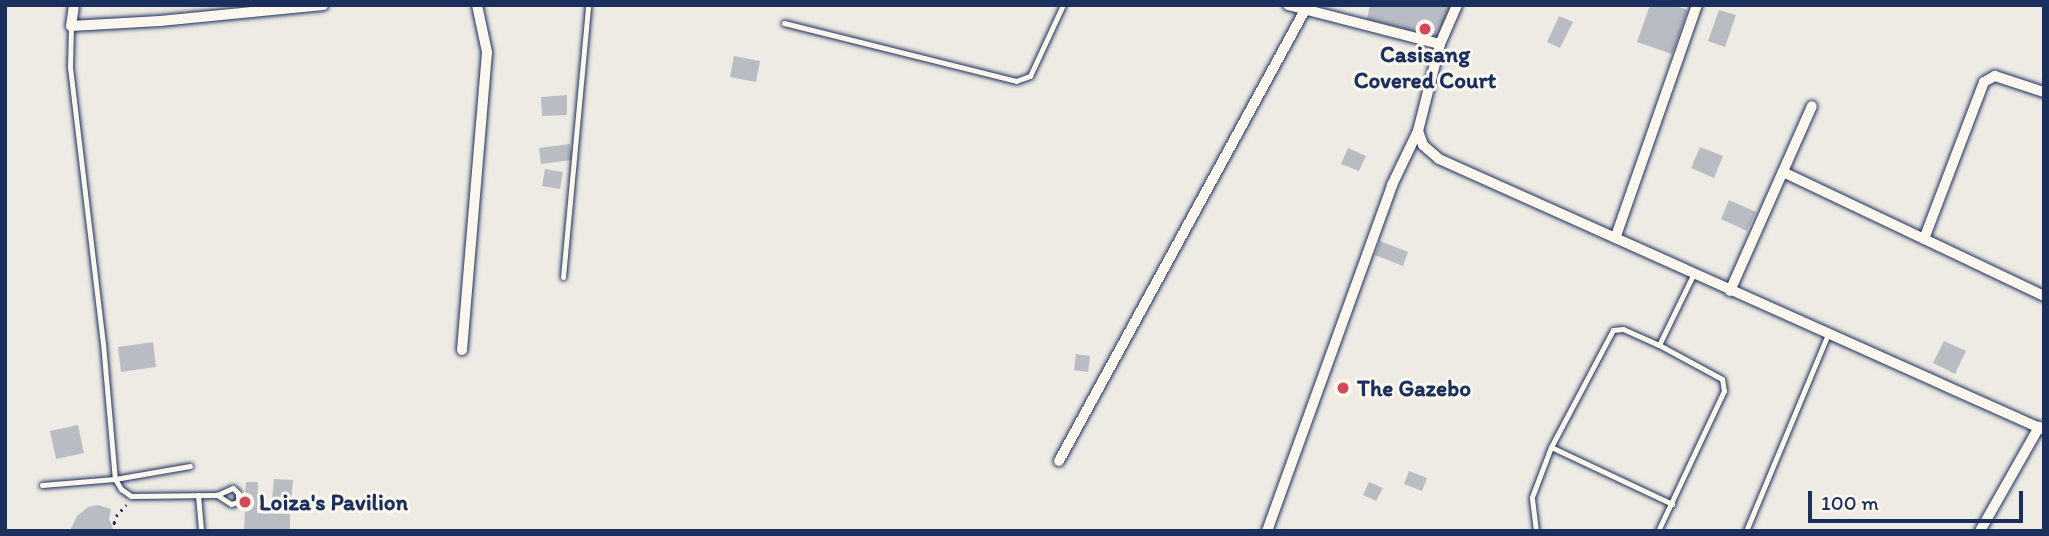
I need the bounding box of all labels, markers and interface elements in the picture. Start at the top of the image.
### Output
marker: Casisang Covered Court [1417,21,1433,37]
place label: Casisang Covered Court [1354,40,1496,94]
place label: The Gazebo [1357,374,1472,402]
marker: The Gazebo [1335,380,1351,396]
scale bar [1811,476,2026,520]
place label: Loiza's Pavilion [259,488,409,516]
text: 100 m [1821,490,1879,515]
marker: Loiza's Pavilion [237,494,253,510]

